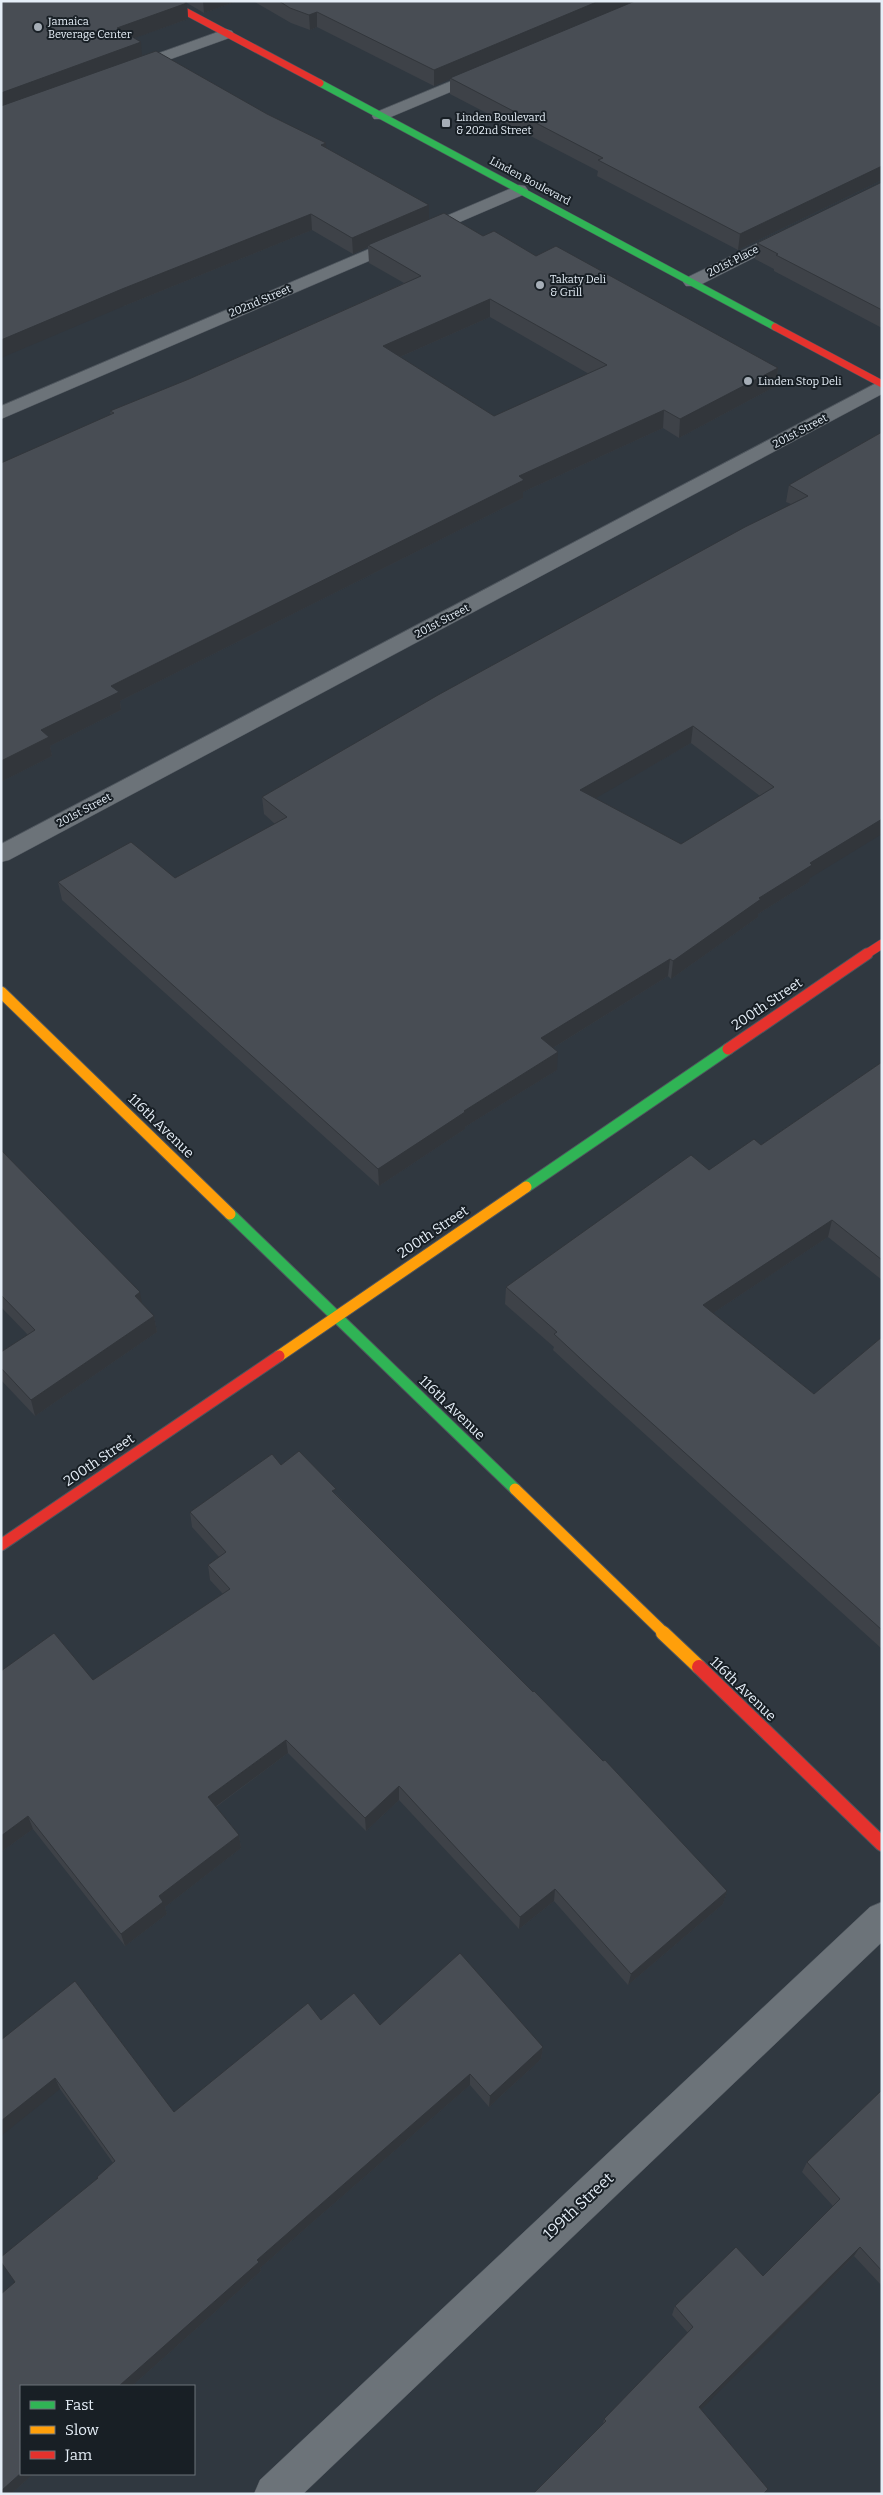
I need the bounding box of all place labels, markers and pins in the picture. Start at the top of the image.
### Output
place label: Jamaica Beverage Center [47,15,132,41]
marker: Jamaica Beverage Center [32,21,44,33]
place label: Linden Boulevard & 202nd Street [456,111,546,137]
marker: Linden Boulevard & 202nd Street [440,117,452,129]
place label: Takaty Deli & Grill [550,273,607,299]
marker: Takaty Deli & Grill [534,279,546,291]
marker: Linden Stop Deli [742,375,754,387]
place label: Linden Stop Deli [758,375,842,388]

